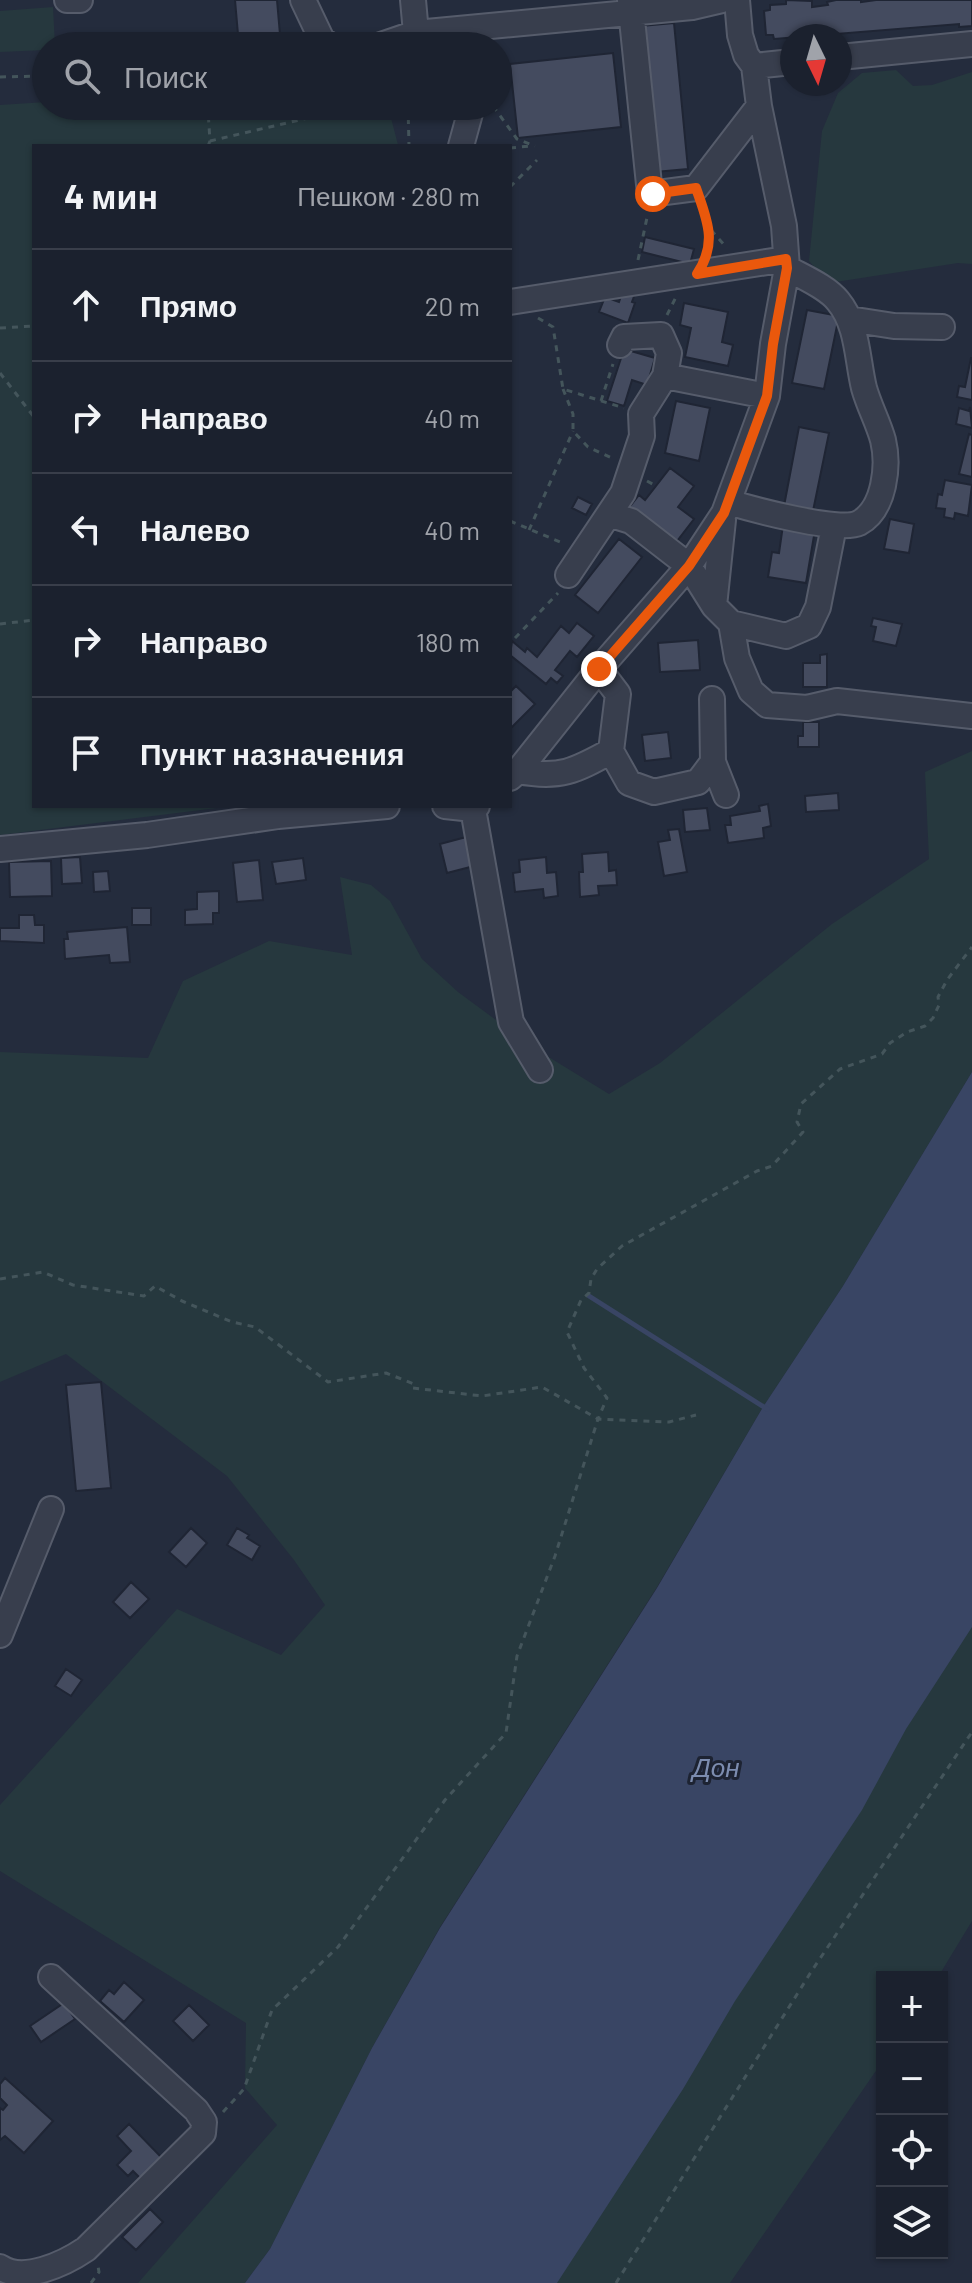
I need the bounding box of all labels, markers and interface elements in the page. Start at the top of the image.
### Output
north arrow [780,24,852,96]
search box [32,32,512,120]
icon: search [60,54,104,98]
text: Поиск [124,58,207,94]
text: 4 мин [64,175,158,216]
route start [635,176,671,212]
text: Пешком · 280 m [297,180,480,211]
icon: ahead [64,283,108,327]
text: Прямо [140,287,237,323]
text: 20 m [425,290,480,321]
icon: right [64,395,108,439]
text: Направо [140,399,268,435]
text: 40 m [424,402,480,433]
icon: left [64,507,108,551]
text: Налево [140,511,250,547]
text: 40 m [424,514,480,545]
icon: right [64,619,108,663]
text: Направо [140,623,268,659]
text: 180 m [416,626,480,657]
route end [581,651,617,687]
icon: arrive [64,731,108,775]
text: Пункт назначения [140,735,404,771]
water label: Дон [689,1751,740,1782]
map controls [876,1971,948,2259]
button: + [876,1971,948,2043]
button: − [876,2043,948,2115]
button: locate [876,2115,948,2187]
button: layers [876,2187,948,2259]

